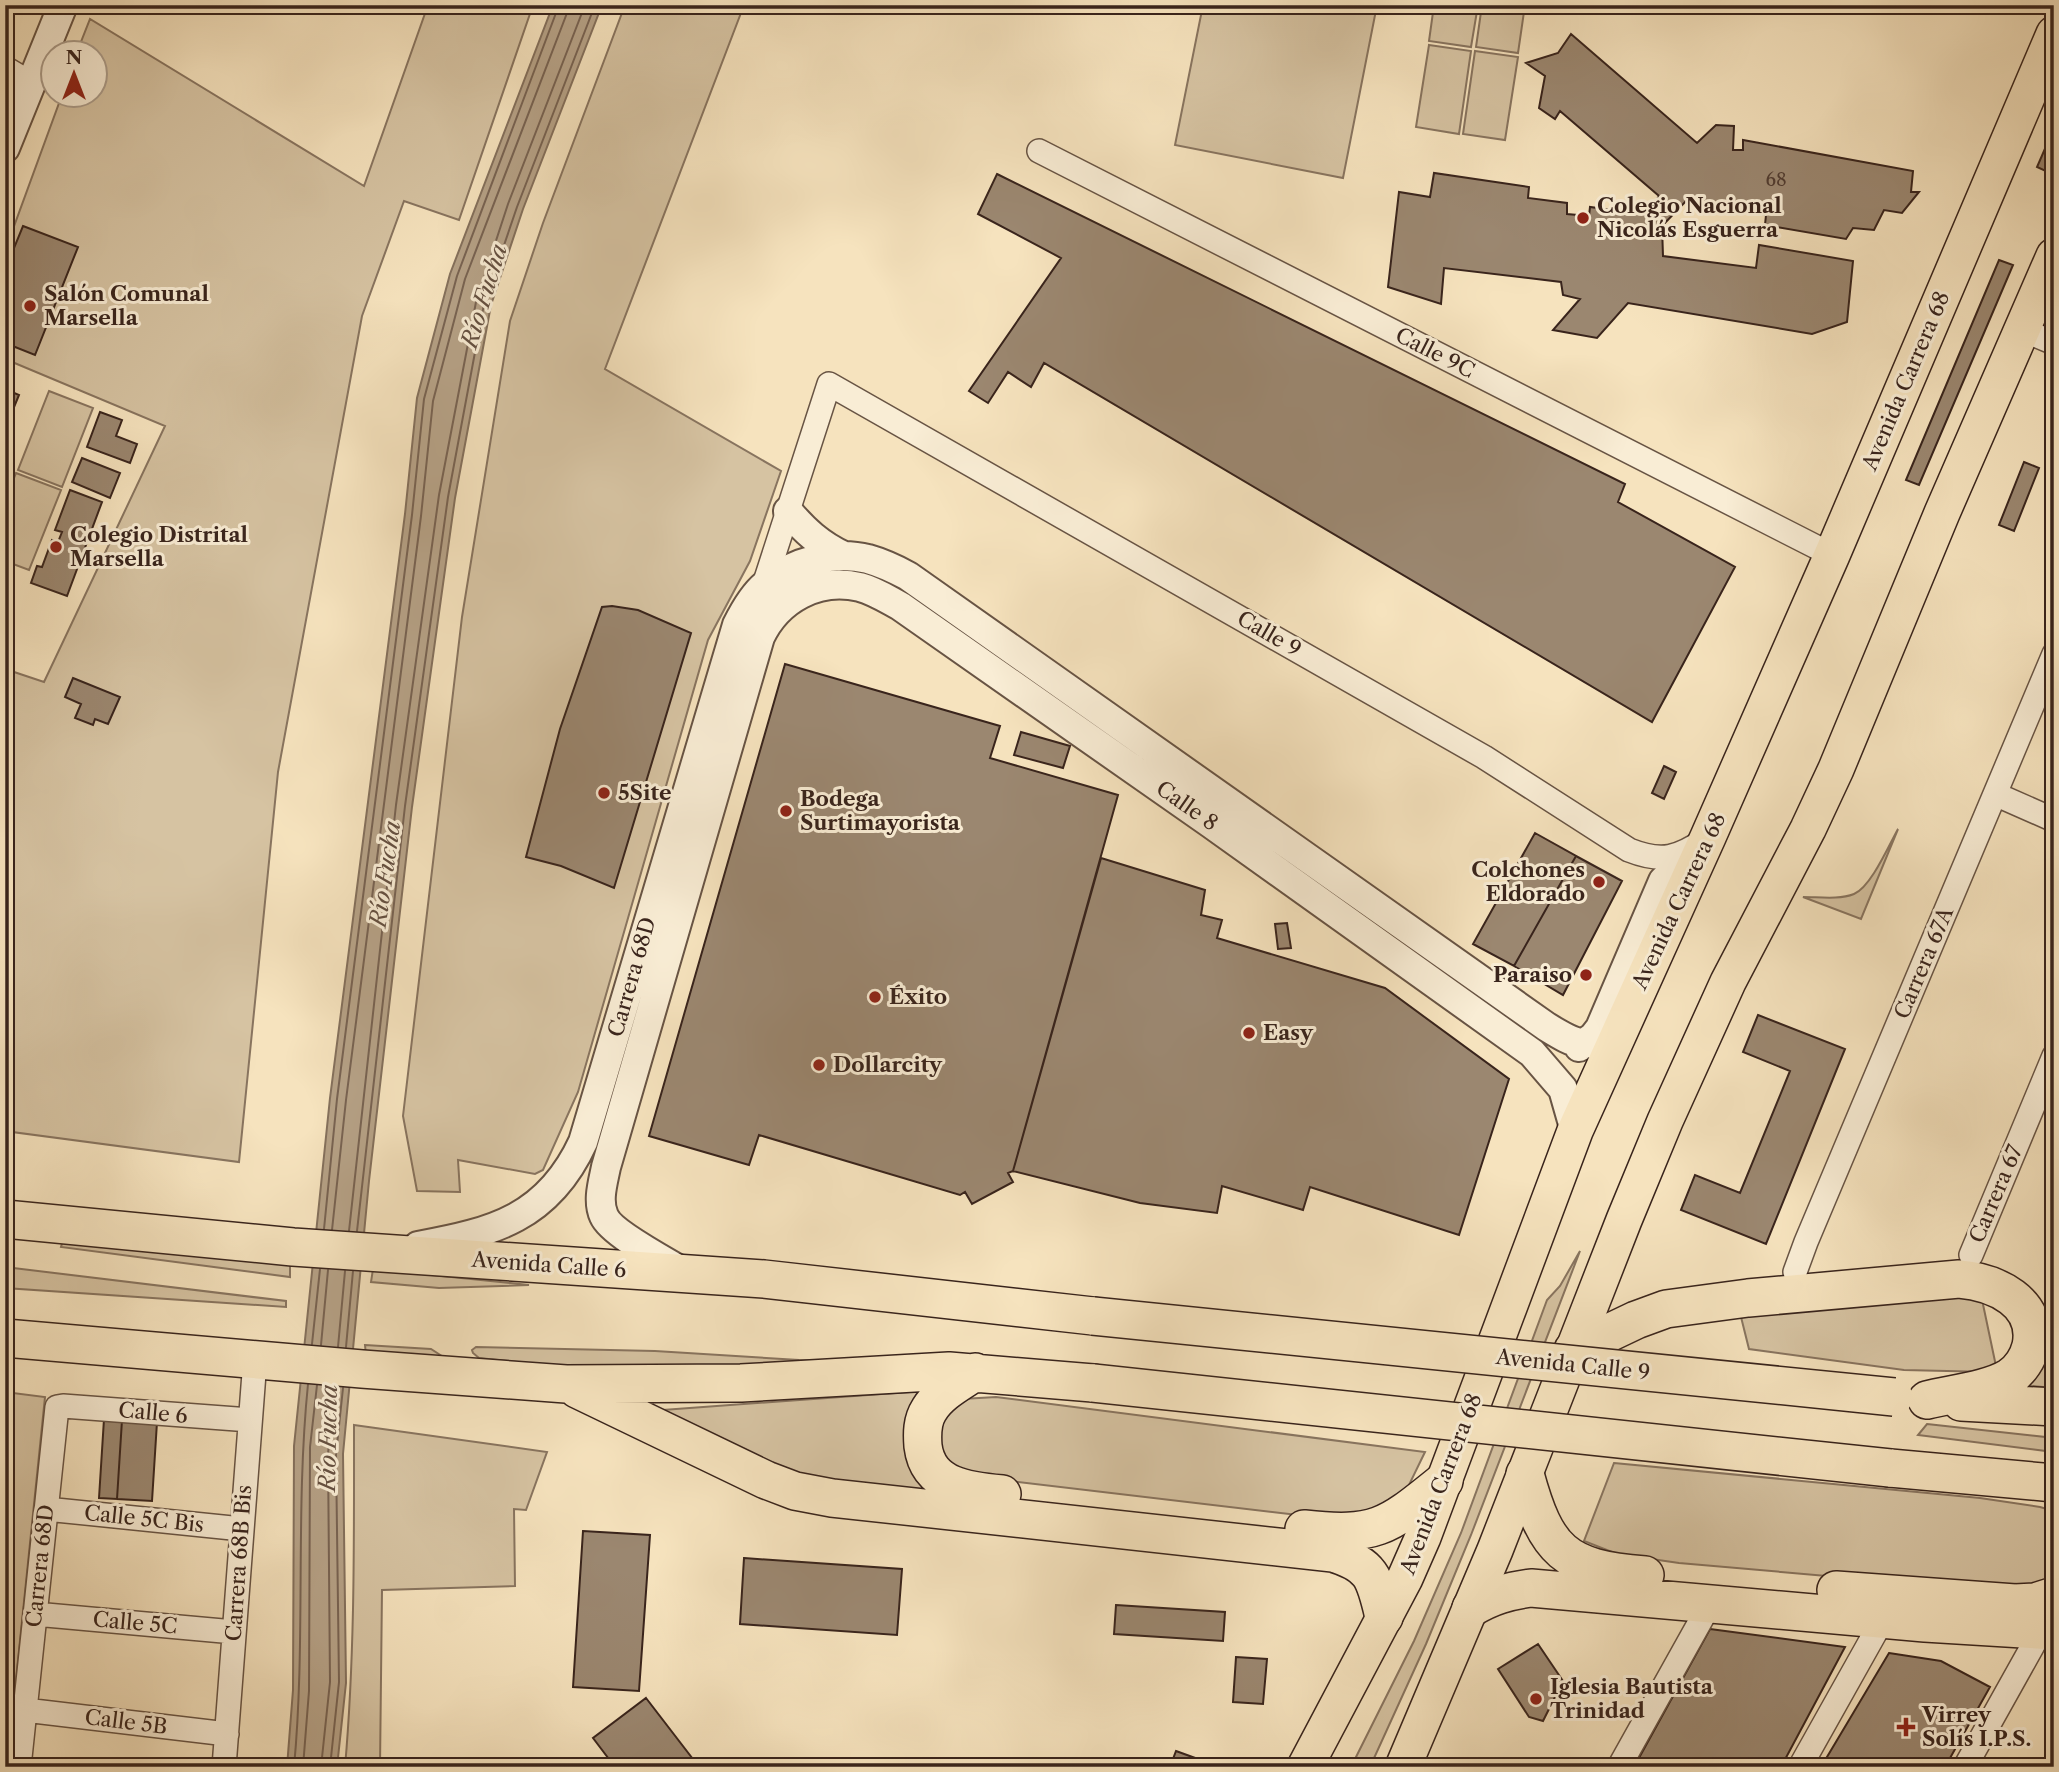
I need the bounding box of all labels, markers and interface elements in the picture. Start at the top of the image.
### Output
north arrow [38,38,108,108]
text: N [66,46,82,69]
house number: 68 [1765,169,1787,191]
place label: Colegio Nacional Nicolás Esguerra [1597,193,1782,242]
marker: Colegio Nacional Nicolás Esguerra [1575,210,1591,226]
water label: Río Fucha [454,240,513,353]
place label: Salón Comunal Marsella [44,281,209,330]
street label: Avenida Carrera 68 [1856,288,1955,475]
marker: Salón Comunal Marsella [22,298,38,314]
street label: Calle 9C [1391,322,1479,383]
place label: Colegio Distrital Marsella [70,522,248,571]
marker: Colegio Distrital Marsella [48,539,64,555]
street label: Calle 9 [1233,605,1306,662]
street label: Calle 8 [1152,775,1223,836]
place label: 5Site [618,780,672,805]
marker: 5Site [596,785,612,801]
place label: Bodega Surtimayorista [800,786,961,835]
marker: Bodega Surtimayorista [778,803,794,819]
street label: Avenida Carrera 68 [1626,809,1730,994]
water label: Río Fucha [363,819,406,931]
place label: Colchones Eldorado [1471,857,1585,906]
marker: Colchones Eldorado [1591,874,1607,890]
street label: Carrera 67A [1889,903,1958,1022]
street label: Carrera 68D [603,914,661,1040]
place label: Paraiso [1493,962,1572,987]
marker: Paraiso [1578,967,1594,983]
place label: Éxito [889,984,947,1009]
marker: Éxito [867,989,883,1005]
place label: Easy [1263,1020,1314,1045]
marker: Easy [1241,1025,1257,1041]
place label: Dollarcity [833,1052,943,1077]
marker: Dollarcity [811,1057,827,1073]
street label: Carrera 67 [1964,1140,2028,1247]
street label: Avenida Calle 6 [470,1247,627,1282]
street label: Avenida Calle 9 [1494,1344,1651,1385]
water label: Río Fucha [313,1384,343,1494]
street label: Avenida Carrera 68 [1394,1390,1487,1579]
street label: Calle 6 [117,1397,189,1428]
street label: Carrera 68B Bis [221,1484,256,1642]
street label: Calle 5C Bis [83,1500,205,1537]
street label: Carrera 68D [21,1503,58,1629]
street label: Calle 5C [92,1606,178,1639]
place label: Iglesia Bautista Trinidad [1550,1674,1714,1723]
marker: Iglesia Bautista Trinidad [1528,1691,1544,1707]
place label: Virrey Solís I.P.S. [1921,1702,2031,1751]
street label: Calle 5B [83,1704,169,1739]
marker: Virrey Solís I.P.S. [1896,1717,1916,1737]

